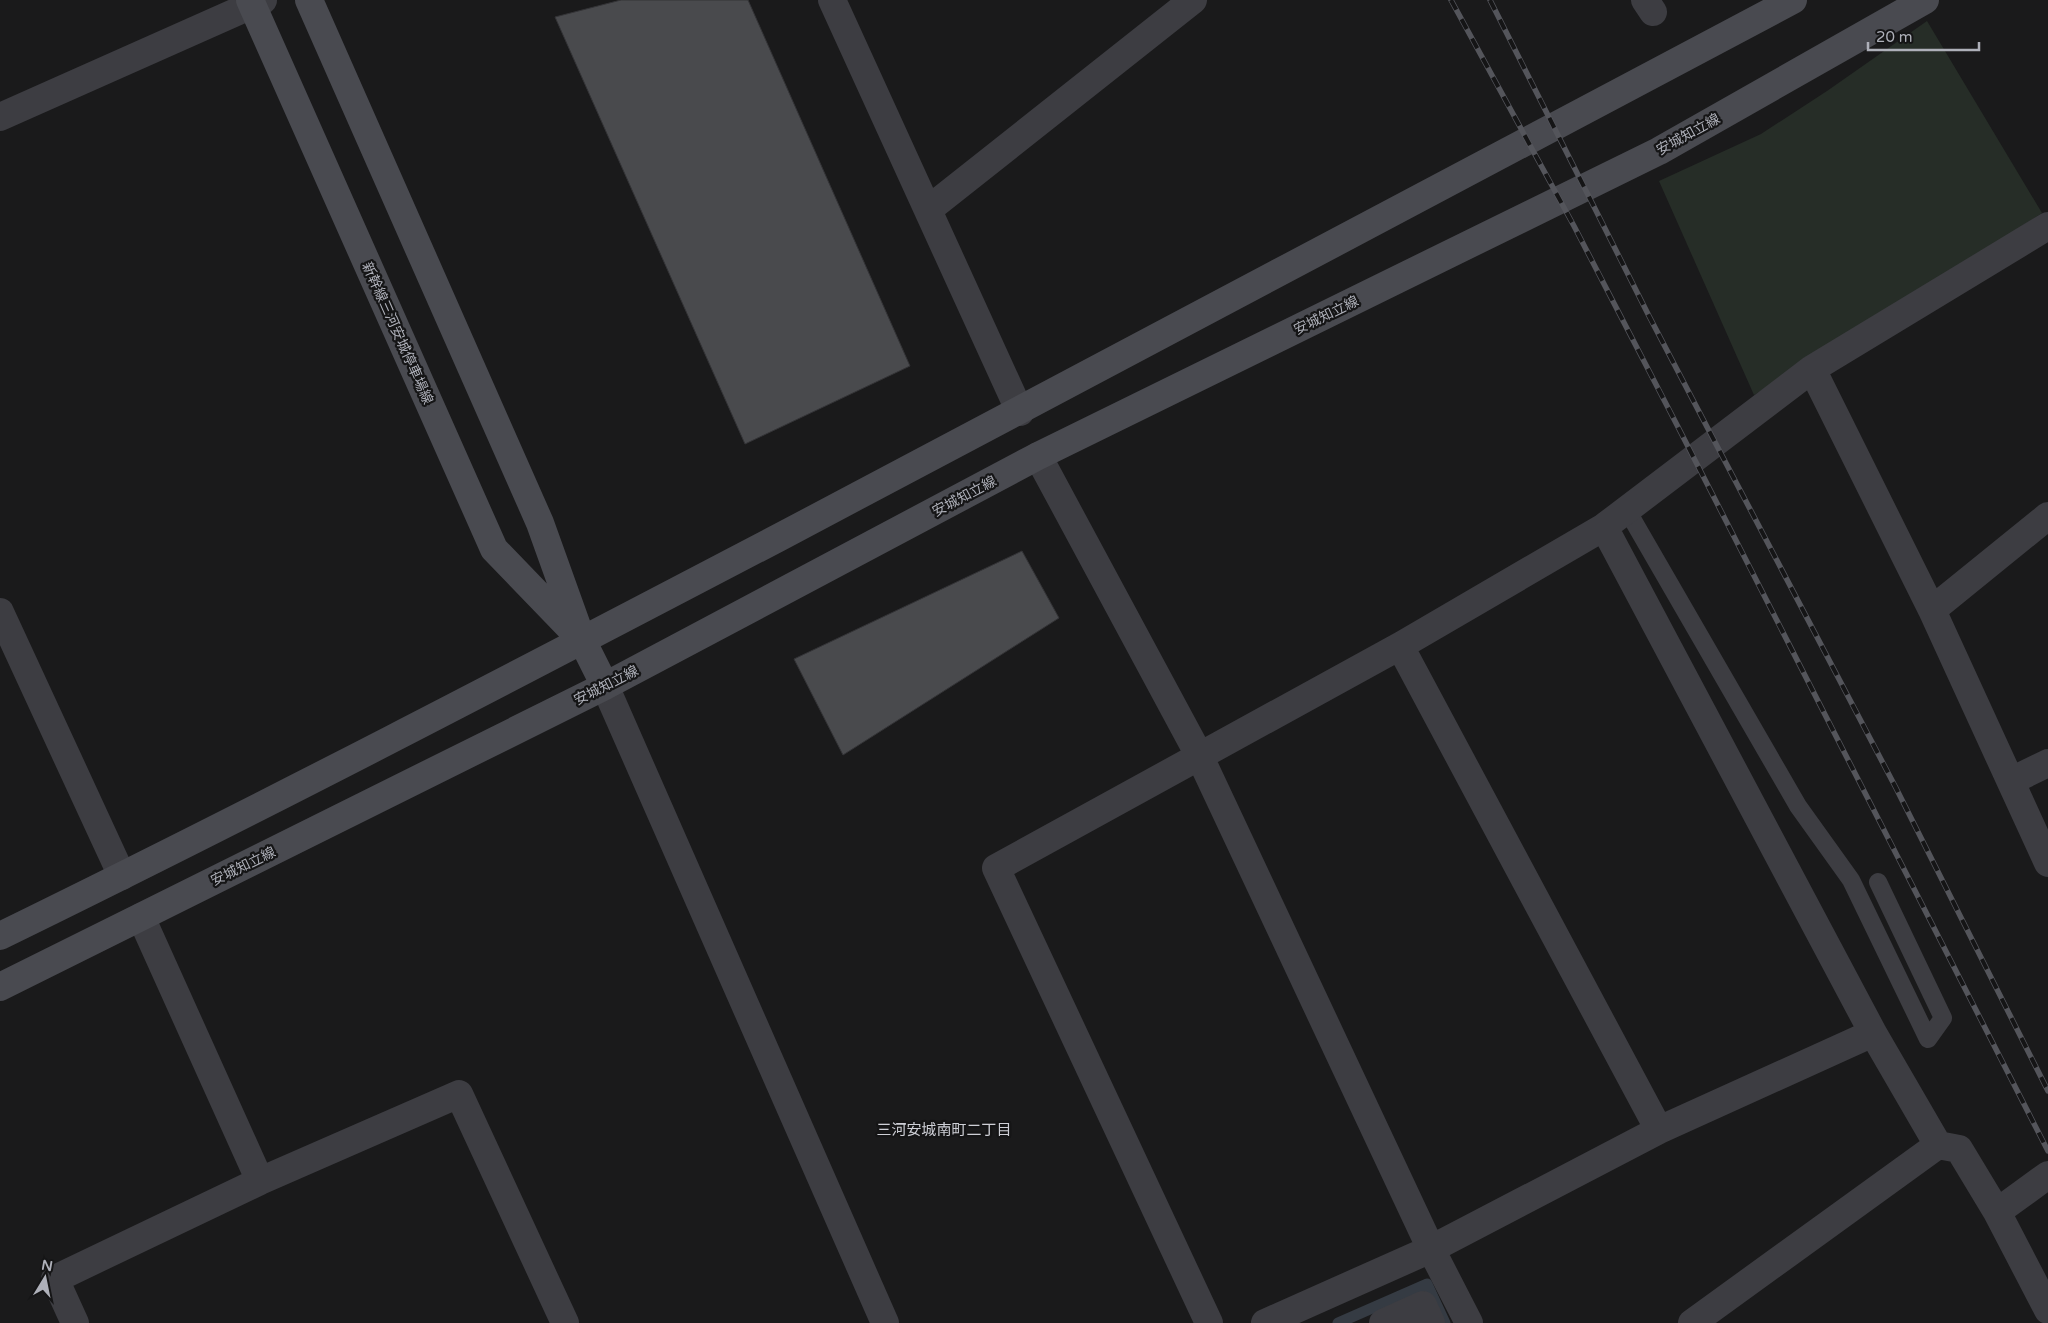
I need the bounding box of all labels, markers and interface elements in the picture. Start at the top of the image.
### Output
scale bar [1868,20,1979,52]
text: 20 m [1876,28,1913,46]
street label: 安城知立線 [1654,110,1723,159]
street label: 新幹線三河安城停車場線 [358,259,437,407]
street label: 安城知立線 [1291,292,1361,338]
street label: 安城知立線 [929,473,999,520]
street label: 安城知立線 [571,662,641,709]
street label: 安城知立線 [208,843,278,889]
district label: 三河安城南町二丁目 [876,1121,1012,1139]
north arrow [20,1253,70,1303]
text: N [40,1256,54,1275]

